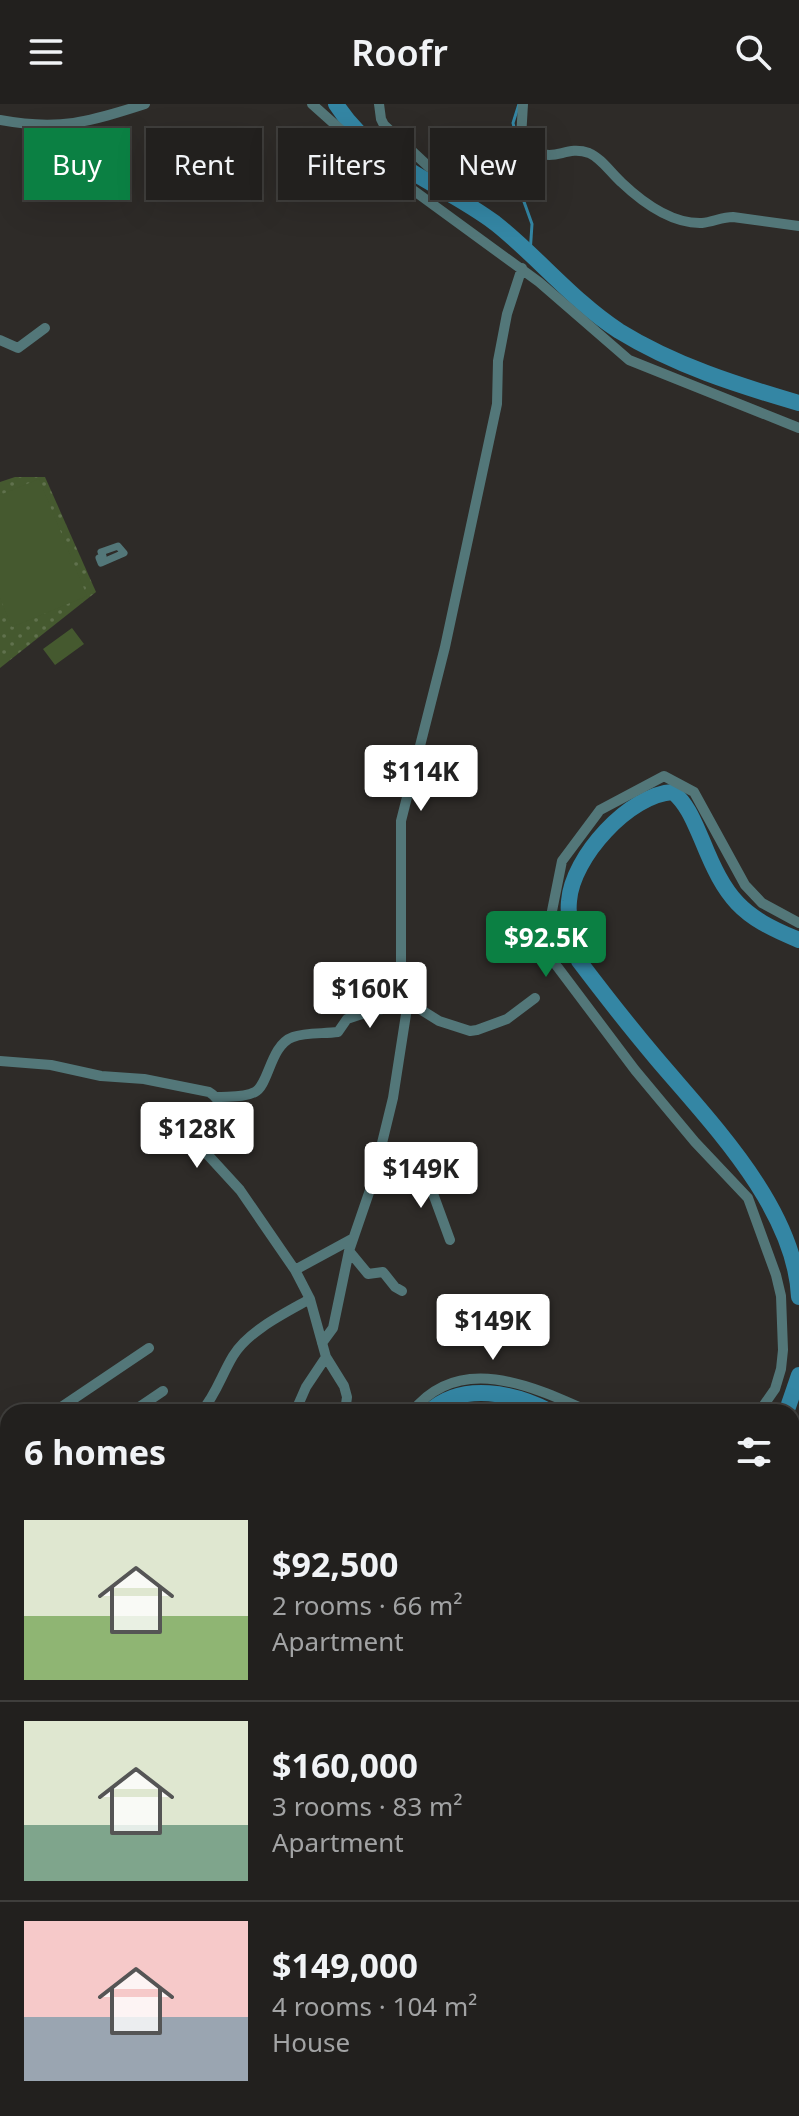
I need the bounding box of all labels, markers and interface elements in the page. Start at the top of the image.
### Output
text: Roofr [351,28,448,77]
icon: menu [24,30,68,74]
icon: search [731,30,775,74]
chip: Buy [24,128,130,200]
chip: Rent [146,128,262,200]
chip: Filters [278,128,414,200]
chip: New [430,128,545,200]
pin: $114K [365,745,477,813]
text: $114K [383,753,459,789]
pin: $92.5K [481,911,611,979]
text: $92.5K [504,919,588,955]
pin: $160K [314,962,426,1030]
text: $160K [332,970,408,1006]
pin: $128K [141,1102,253,1170]
text: $128K [159,1110,235,1146]
pin: $149K [365,1142,477,1210]
text: $149K [383,1150,459,1186]
pin: $149K [437,1294,549,1362]
text: $149K [455,1302,531,1338]
text: 6 homes [24,1429,166,1475]
icon: filters [732,1430,776,1474]
text: $92,500 [272,1541,398,1587]
icon: home [88,1552,184,1648]
text: 2 rooms · 66 m² [272,1587,462,1623]
text: Apartment [272,1623,404,1659]
text: $160,000 [272,1742,418,1788]
icon: home [88,1753,184,1849]
text: 3 rooms · 83 m² [272,1788,462,1824]
text: Apartment [272,1824,404,1860]
text: $149,000 [272,1942,418,1988]
icon: home [88,1953,184,2049]
text: 4 rooms · 104 m² [272,1988,477,2024]
text: House [272,2024,350,2060]

